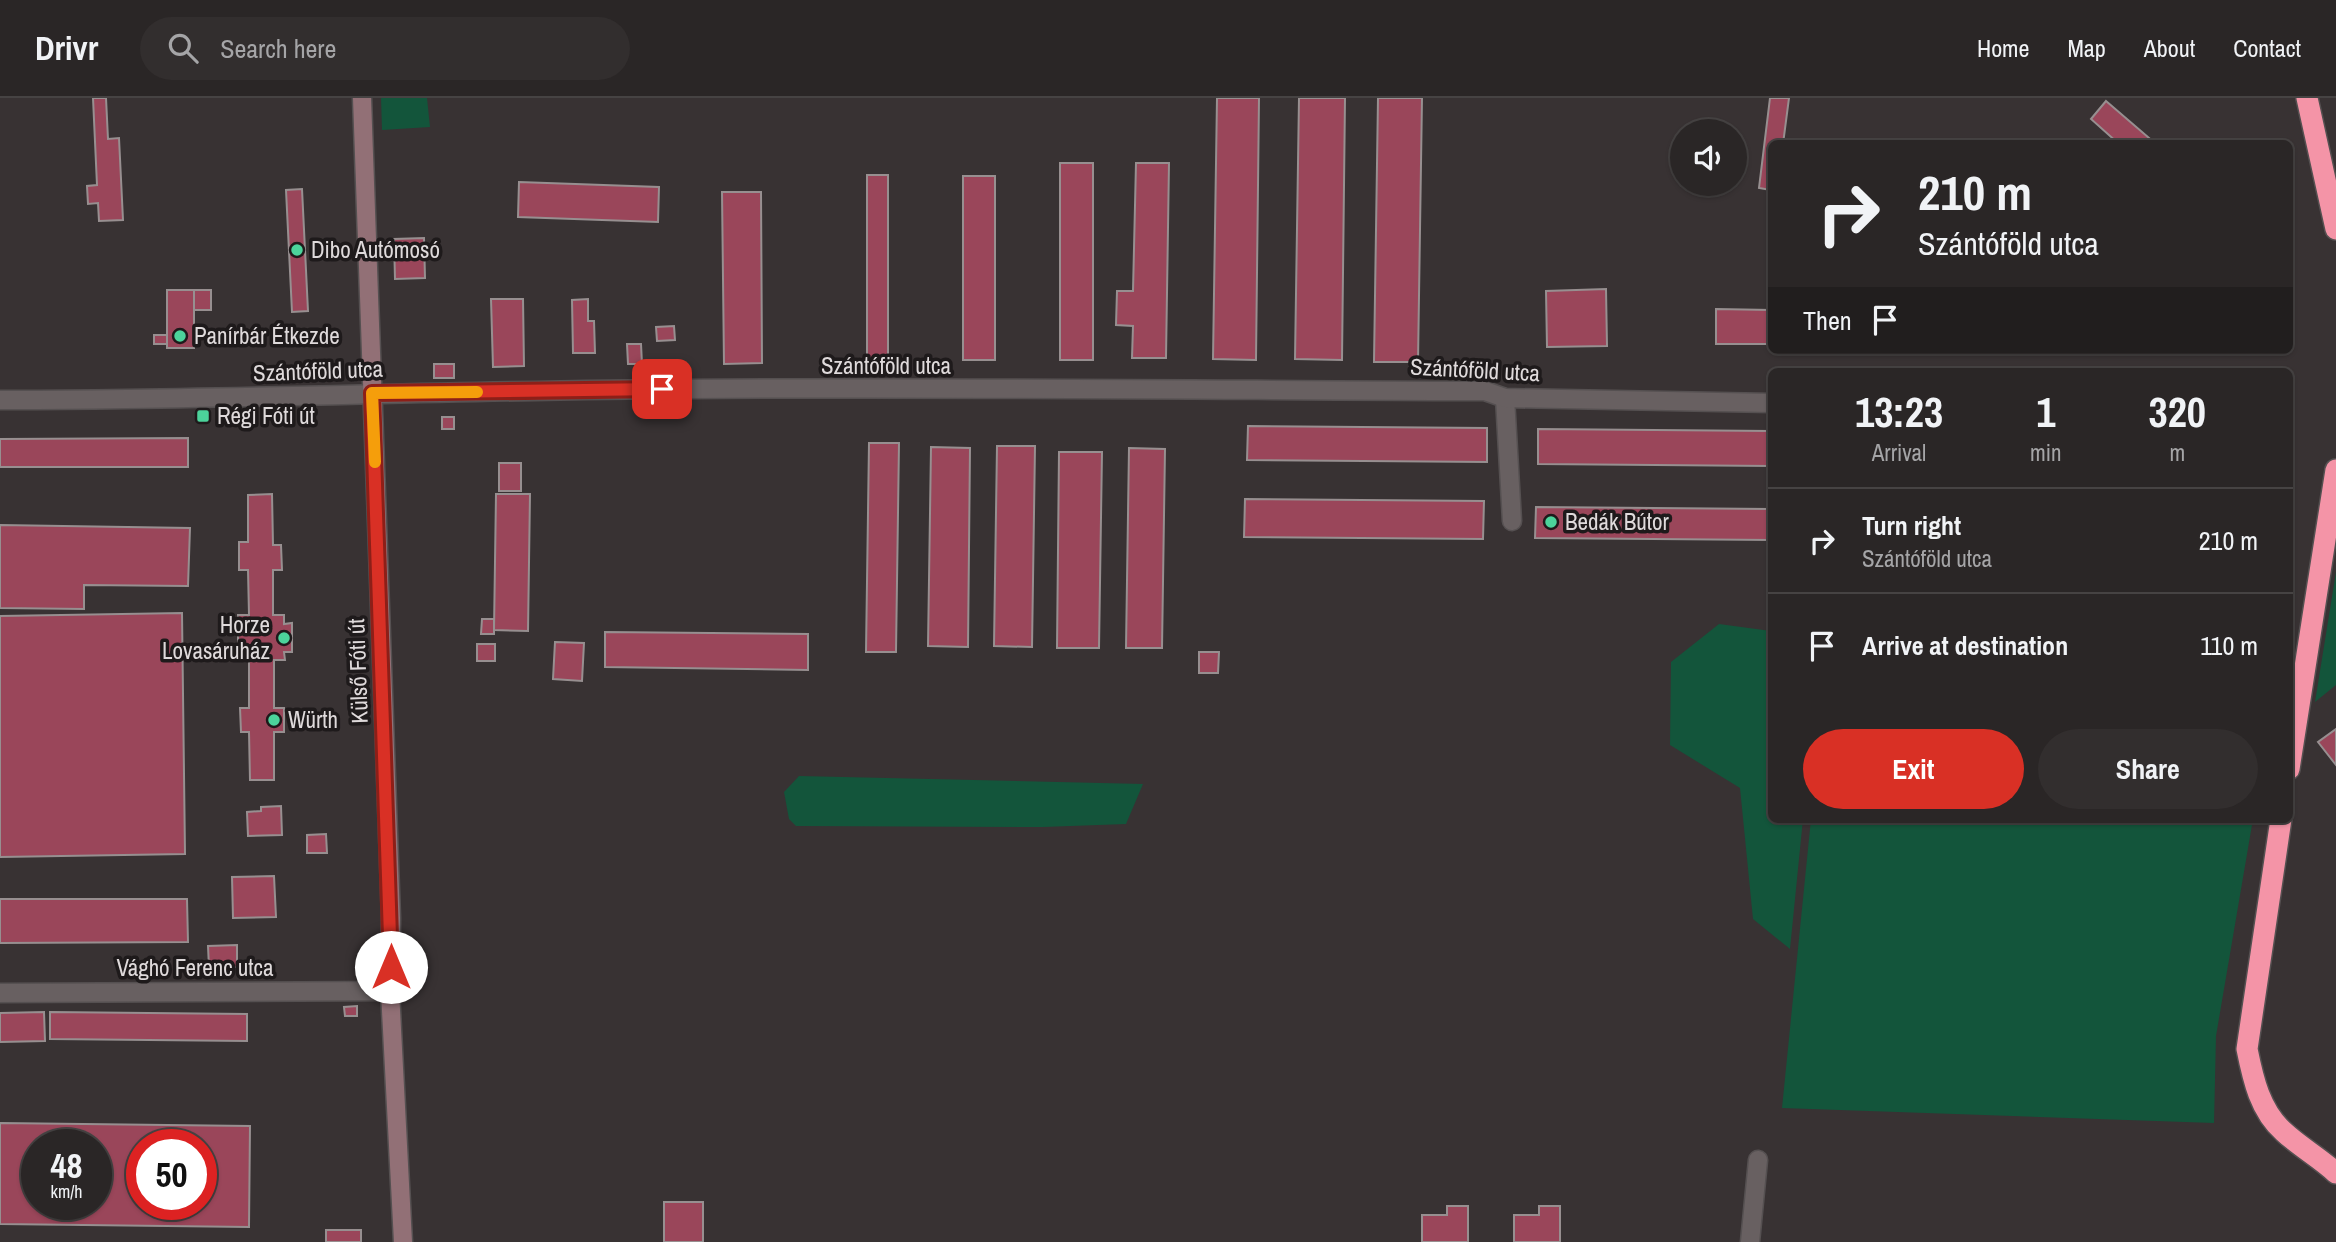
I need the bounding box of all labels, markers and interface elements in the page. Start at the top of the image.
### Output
search box [140,17,630,80]
text: Drivr [35,26,98,70]
icon: search [164,29,202,67]
text: Search here [220,31,336,66]
text: Home [1977,32,2029,64]
text: Map [2067,32,2106,64]
text: About [2144,32,2195,64]
text: Contact [2233,32,2301,64]
map controls [1670,119,1747,196]
button: sound [1670,119,1747,196]
text: 210 m [1918,159,2032,225]
icon: right [1803,168,1894,259]
text: Szántóföld utca [1918,222,2099,265]
place label: Dibo Autómosó [311,234,440,265]
marker: Dibo Autómosó [289,242,305,258]
icon: arrive [1866,301,1904,339]
text: Then [1803,303,1852,338]
place label: Panírbár Étkezde [194,320,340,351]
marker: Panírbár Étkezde [172,328,188,344]
street label: Szántóföld utca [821,350,952,381]
street label: Szántóföld utca [1409,351,1541,388]
street label: Szántóföld utca [252,353,384,388]
pin [632,359,692,419]
icon: arrive [643,370,681,408]
text: 13:23 [1855,384,1943,440]
text: 1 [2036,384,2055,440]
text: 320 [2149,384,2206,440]
place label: Régi Fóti út [217,400,315,431]
marker: Régi Fóti út [195,408,211,424]
text: Arrival [1872,437,1926,468]
text: min [2030,437,2062,468]
text: m [2169,437,2185,468]
place label: Bedák Bútor [1565,506,1670,537]
text: Turn right [1862,508,1961,543]
marker: Bedák Bútor [1543,514,1559,530]
icon: right [1803,522,1841,560]
text: 210 m [2199,523,2258,558]
text: Szántóföld utca [1862,543,1992,574]
place label: Horze Lovasáruház [162,609,270,666]
street label: Külső Fóti út [340,618,375,724]
icon: arrive [1803,627,1841,665]
text: Arrive at destination [1862,628,2068,663]
text: 110 m [2200,628,2258,663]
marker: Horze Lovasáruház [276,630,292,646]
place label: Würth [288,704,338,735]
marker: Würth [266,712,282,728]
button: Exit [1803,729,2024,809]
button: Share [2038,729,2258,809]
position arrow [354,930,428,1004]
street label: Vághó Ferenc utca [116,952,274,983]
speed limit sign: 50 [126,1129,217,1220]
text: 48 [51,1142,82,1189]
text: km/h [51,1179,83,1204]

